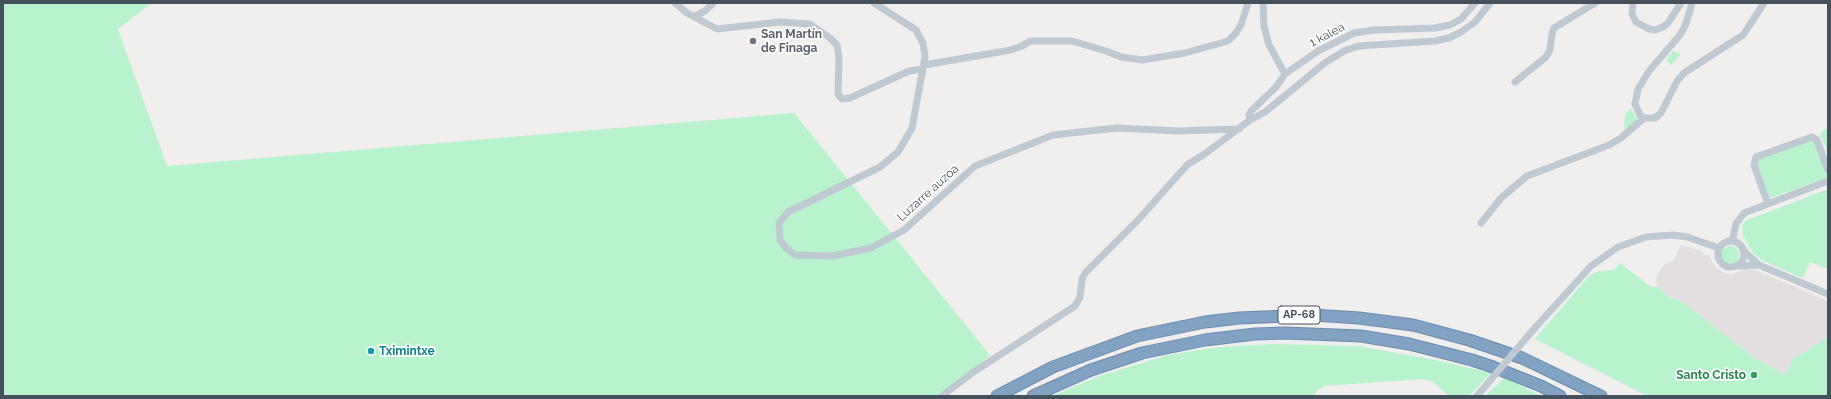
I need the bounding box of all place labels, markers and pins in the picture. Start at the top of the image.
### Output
place label: San Martín de Finaga [761,27,822,55]
marker: San Martín de Finaga [748,36,758,46]
place label: Tximintxe [379,344,435,358]
marker: Tximintxe [366,346,376,356]
place label: Santo Cristo [1676,368,1746,382]
marker: Santo Cristo [1749,370,1759,380]

